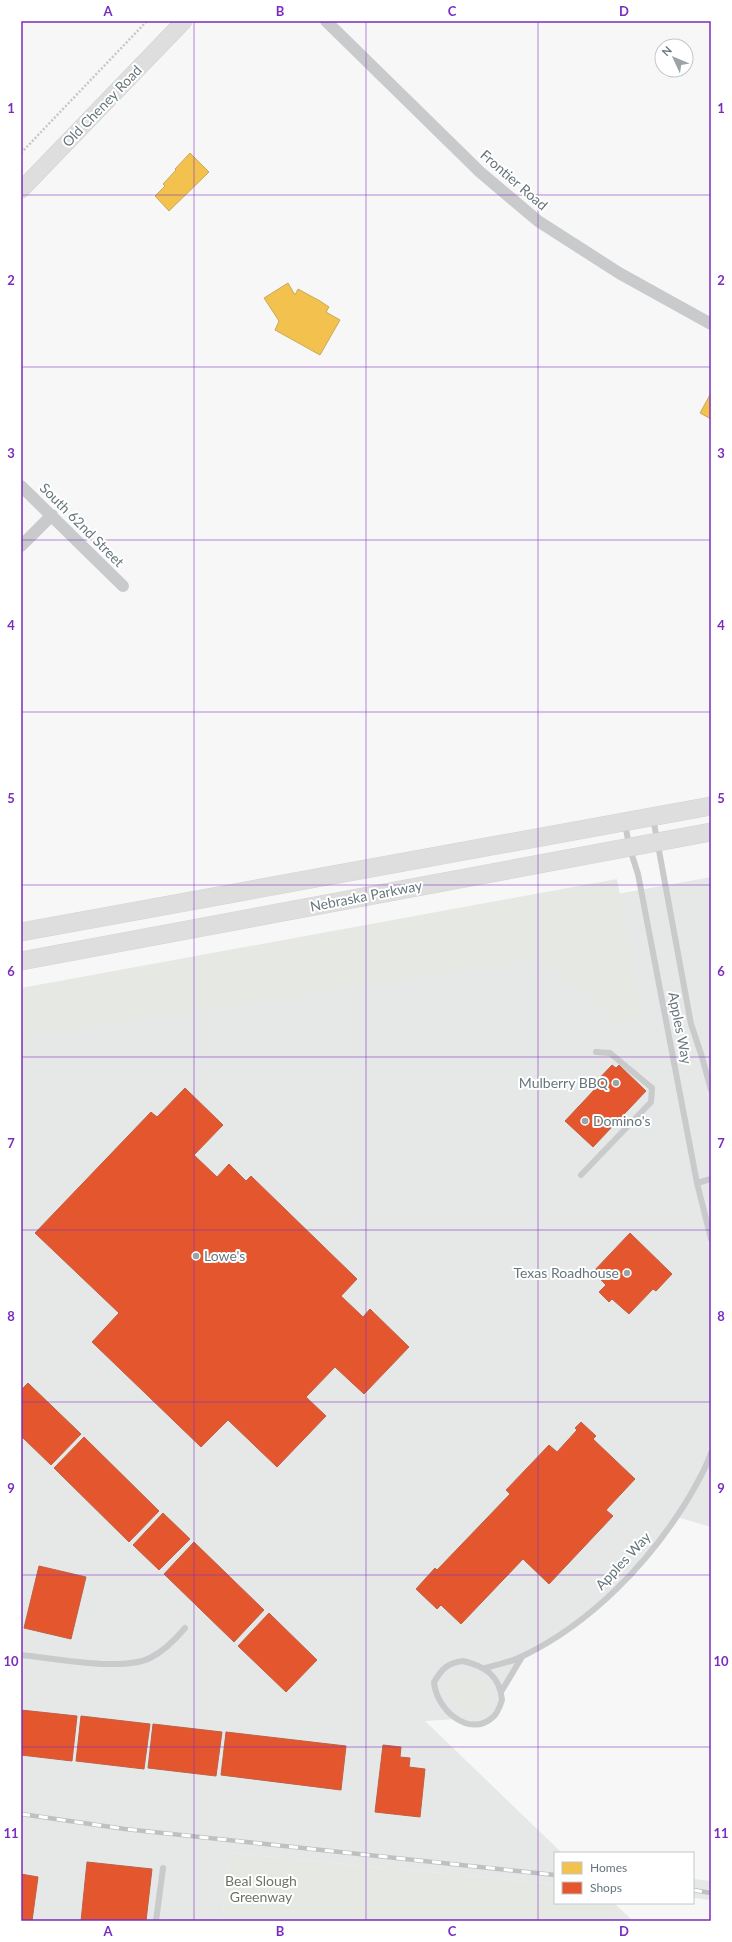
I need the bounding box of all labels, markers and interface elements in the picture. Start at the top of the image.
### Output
text: A [102,3,113,19]
text: B [276,3,285,19]
text: C [448,3,457,19]
text: D [619,3,629,19]
north arrow [654,38,694,78]
text: N [659,43,674,58]
street label: Old Cheney Road [58,61,145,150]
text: 1 [7,100,15,116]
text: 1 [717,100,725,116]
street label: Frontier Road [477,146,551,213]
text: 2 [7,272,15,288]
text: 2 [717,272,725,288]
text: 3 [7,445,15,461]
text: 3 [717,445,725,461]
street label: South 62nd Street [37,479,128,570]
text: 4 [7,617,15,633]
text: 4 [717,617,725,633]
text: 5 [7,790,15,806]
text: 5 [717,790,725,806]
street label: Nebraska Parkway [309,876,424,915]
text: 6 [7,963,15,979]
text: 6 [717,963,725,979]
street label: Apples Way [665,990,696,1066]
place label: Mulberry BBQ [519,1074,609,1091]
marker: Mulberry BBQ [611,1078,621,1088]
place label: Domino's [593,1112,651,1129]
marker: Domino's [580,1116,590,1126]
text: 7 [7,1135,15,1151]
text: 7 [717,1135,725,1151]
place label: Lowe's [204,1247,245,1264]
marker: Lowe's [191,1251,201,1261]
place label: Texas Roadhouse [514,1264,619,1281]
marker: Texas Roadhouse [622,1268,632,1278]
text: 8 [7,1308,15,1324]
text: 8 [717,1308,725,1324]
text: 9 [7,1480,15,1496]
text: 9 [717,1480,725,1496]
street label: Apples Way [592,1528,654,1593]
text: 10 [3,1653,19,1669]
text: 10 [713,1653,729,1669]
text: 11 [3,1825,19,1841]
text: 11 [713,1825,729,1841]
legend [554,1852,694,1904]
text: Homes [590,1860,627,1875]
park label: Beal Slough Greenway [225,1872,297,1905]
text: Shops [590,1880,622,1895]
text: A [102,1923,113,1939]
text: B [276,1923,285,1939]
text: C [448,1923,457,1939]
text: D [619,1923,629,1939]

